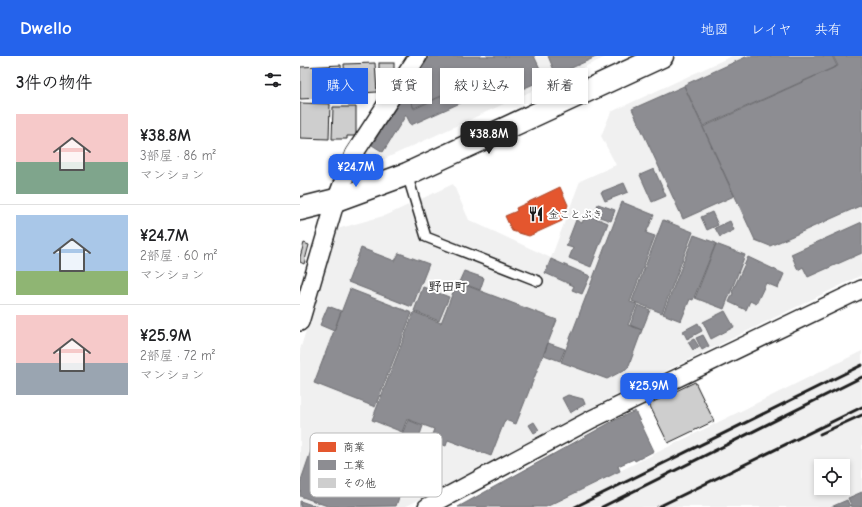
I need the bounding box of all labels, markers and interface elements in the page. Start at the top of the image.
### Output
text: Dwello [20,17,72,39]
text: 地図 [701,21,729,38]
text: レイヤ [751,21,792,38]
text: 共有 [814,21,842,38]
chip: 購入 [312,68,368,104]
chip: 賃貸 [376,68,432,104]
chip: 絞り込み [440,68,524,104]
chip: 新着 [532,68,588,104]
icon: filters [262,69,284,91]
text: 3件の物件 [16,73,92,92]
pin: ¥38.8M [456,121,522,155]
text: ¥38.8M [140,126,191,145]
text: ¥38.8M [470,126,508,141]
icon: home [48,130,96,178]
text: 3部屋 · 86 m² [140,148,216,163]
pin: ¥24.7M [323,154,389,188]
text: ¥24.7M [337,159,375,174]
text: マンション [140,167,204,182]
restaurant icon: 金ことぶき [527,205,545,223]
place label: 金ことぶき [548,208,603,221]
text: ¥24.7M [140,226,189,245]
icon: home [48,231,96,279]
text: 2部屋 · 60 m² [140,248,217,263]
text: マンション [140,267,204,282]
district label: 野田町 [428,279,468,294]
text: ¥25.9M [140,326,192,345]
icon: home [48,331,96,379]
text: 2部屋 · 72 m² [140,348,215,363]
text: マンション [140,367,204,382]
pin: ¥25.9M [616,373,682,407]
text: ¥25.9M [629,378,669,393]
legend [310,433,442,497]
text: 商業 [343,441,365,454]
text: 工業 [343,459,365,472]
map controls [814,459,850,495]
button: locate [814,459,850,495]
text: その他 [343,477,376,490]

